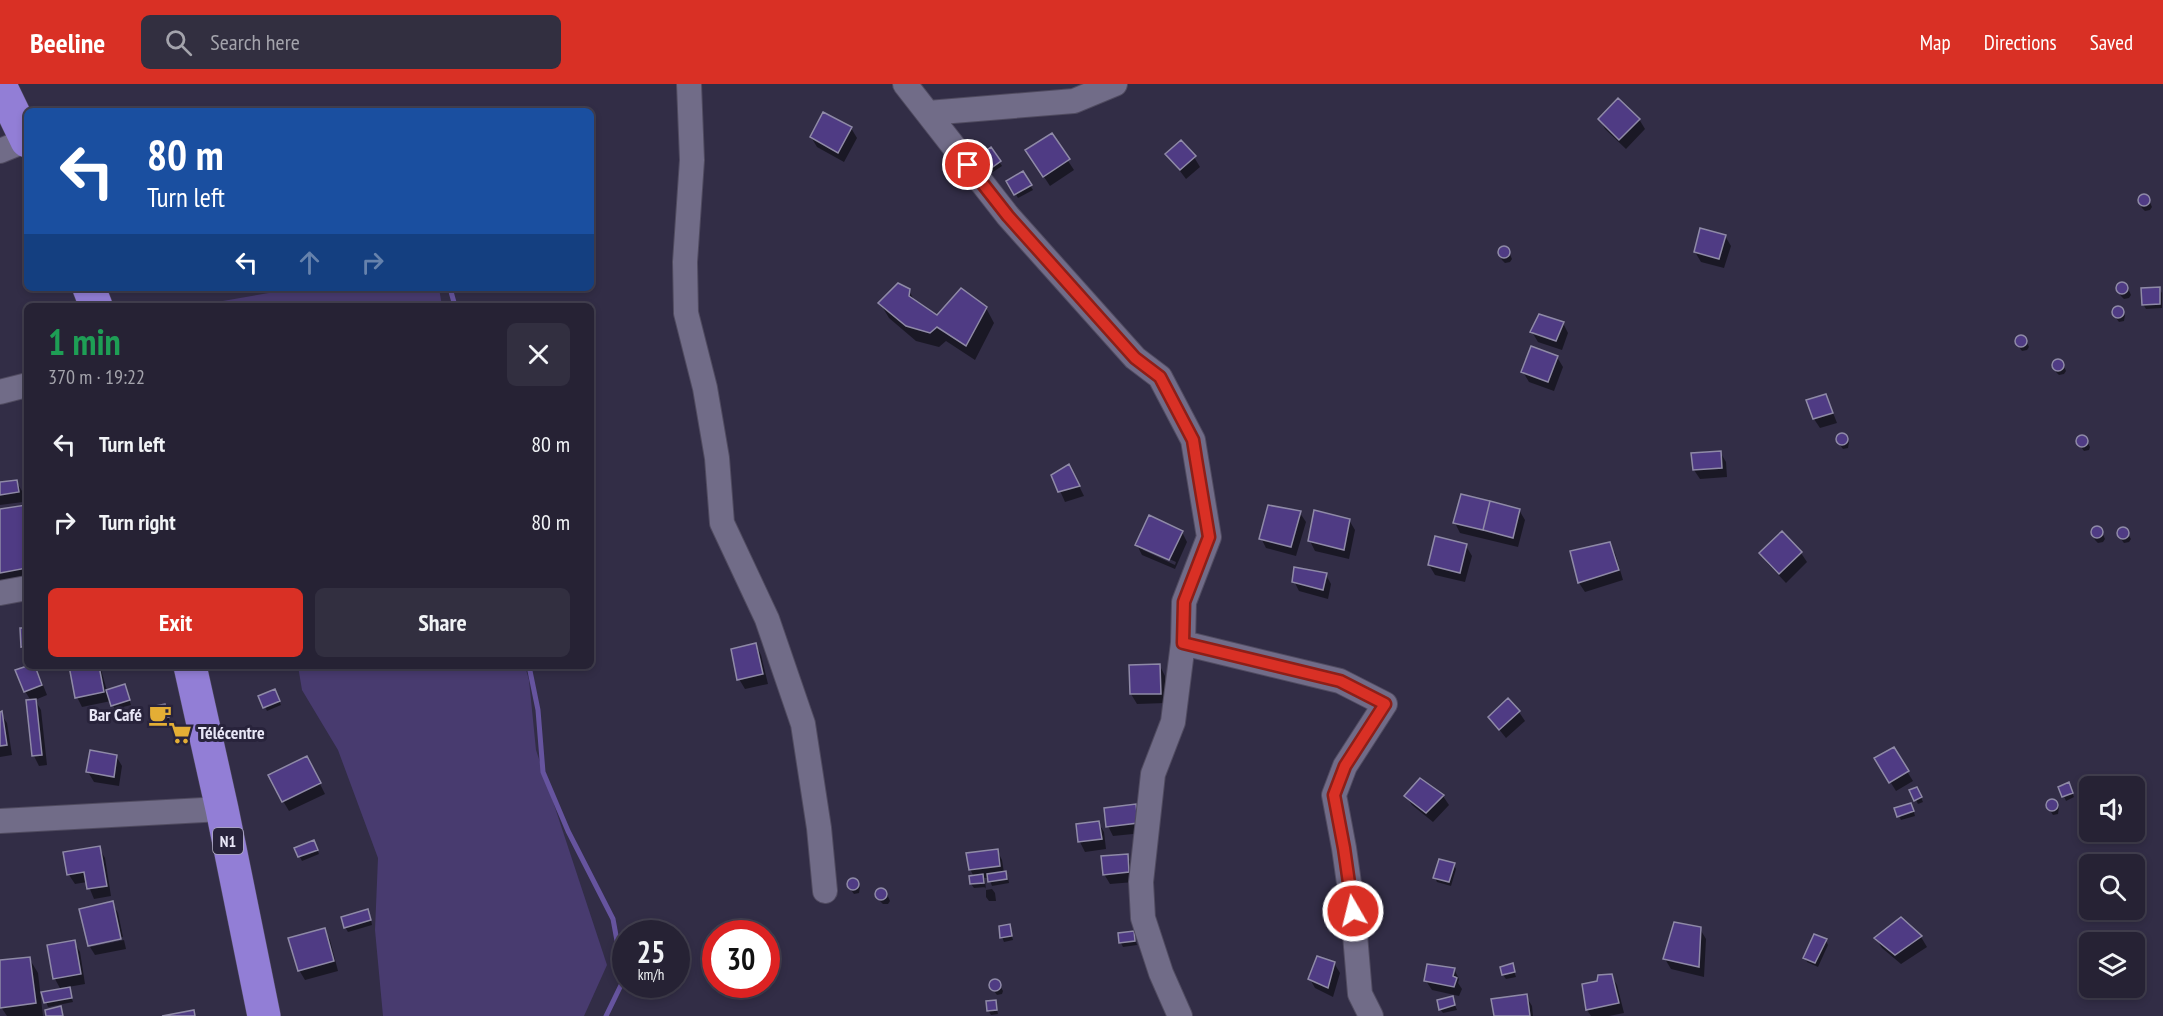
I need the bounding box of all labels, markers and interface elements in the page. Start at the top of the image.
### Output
search box [141,15,561,69]
text: Beeline [30,24,105,61]
icon: search [162,26,195,59]
text: Search here [210,28,300,56]
text: Map [1920,29,1951,56]
text: Directions [1984,29,2057,56]
text: Saved [2090,29,2133,56]
text: 80 m [147,127,224,182]
icon: left [48,132,126,210]
pin [942,139,993,190]
icon: arrive [951,148,984,181]
text: Turn left [147,180,225,214]
icon: left [230,246,263,279]
icon: ahead [293,246,326,279]
icon: right [356,246,389,279]
text: 1 min [48,318,121,365]
button: close [507,323,570,386]
text: 370 m · 19:22 [48,364,145,390]
icon: left [48,428,81,461]
text: Turn left [99,430,165,458]
text: 80 m [531,430,570,458]
icon: right [48,506,81,539]
text: Turn right [99,508,176,536]
text: 80 m [531,508,570,536]
button: Exit [48,588,303,657]
button: Share [315,588,570,657]
cafe icon: Bar Café [147,702,173,728]
place label: Bar Café [89,703,142,726]
supermarket icon: Télécentre [167,720,193,746]
place label: Télécentre [198,721,265,744]
map controls [2079,776,2145,998]
button: sound [2079,776,2145,842]
road number: N1 [213,828,243,854]
button: search [2079,854,2145,920]
position arrow [1321,879,1385,943]
speed limit sign: 30 [702,920,780,998]
text: 25 [637,932,665,971]
button: layers [2079,932,2145,998]
text: km/h [638,965,664,984]

